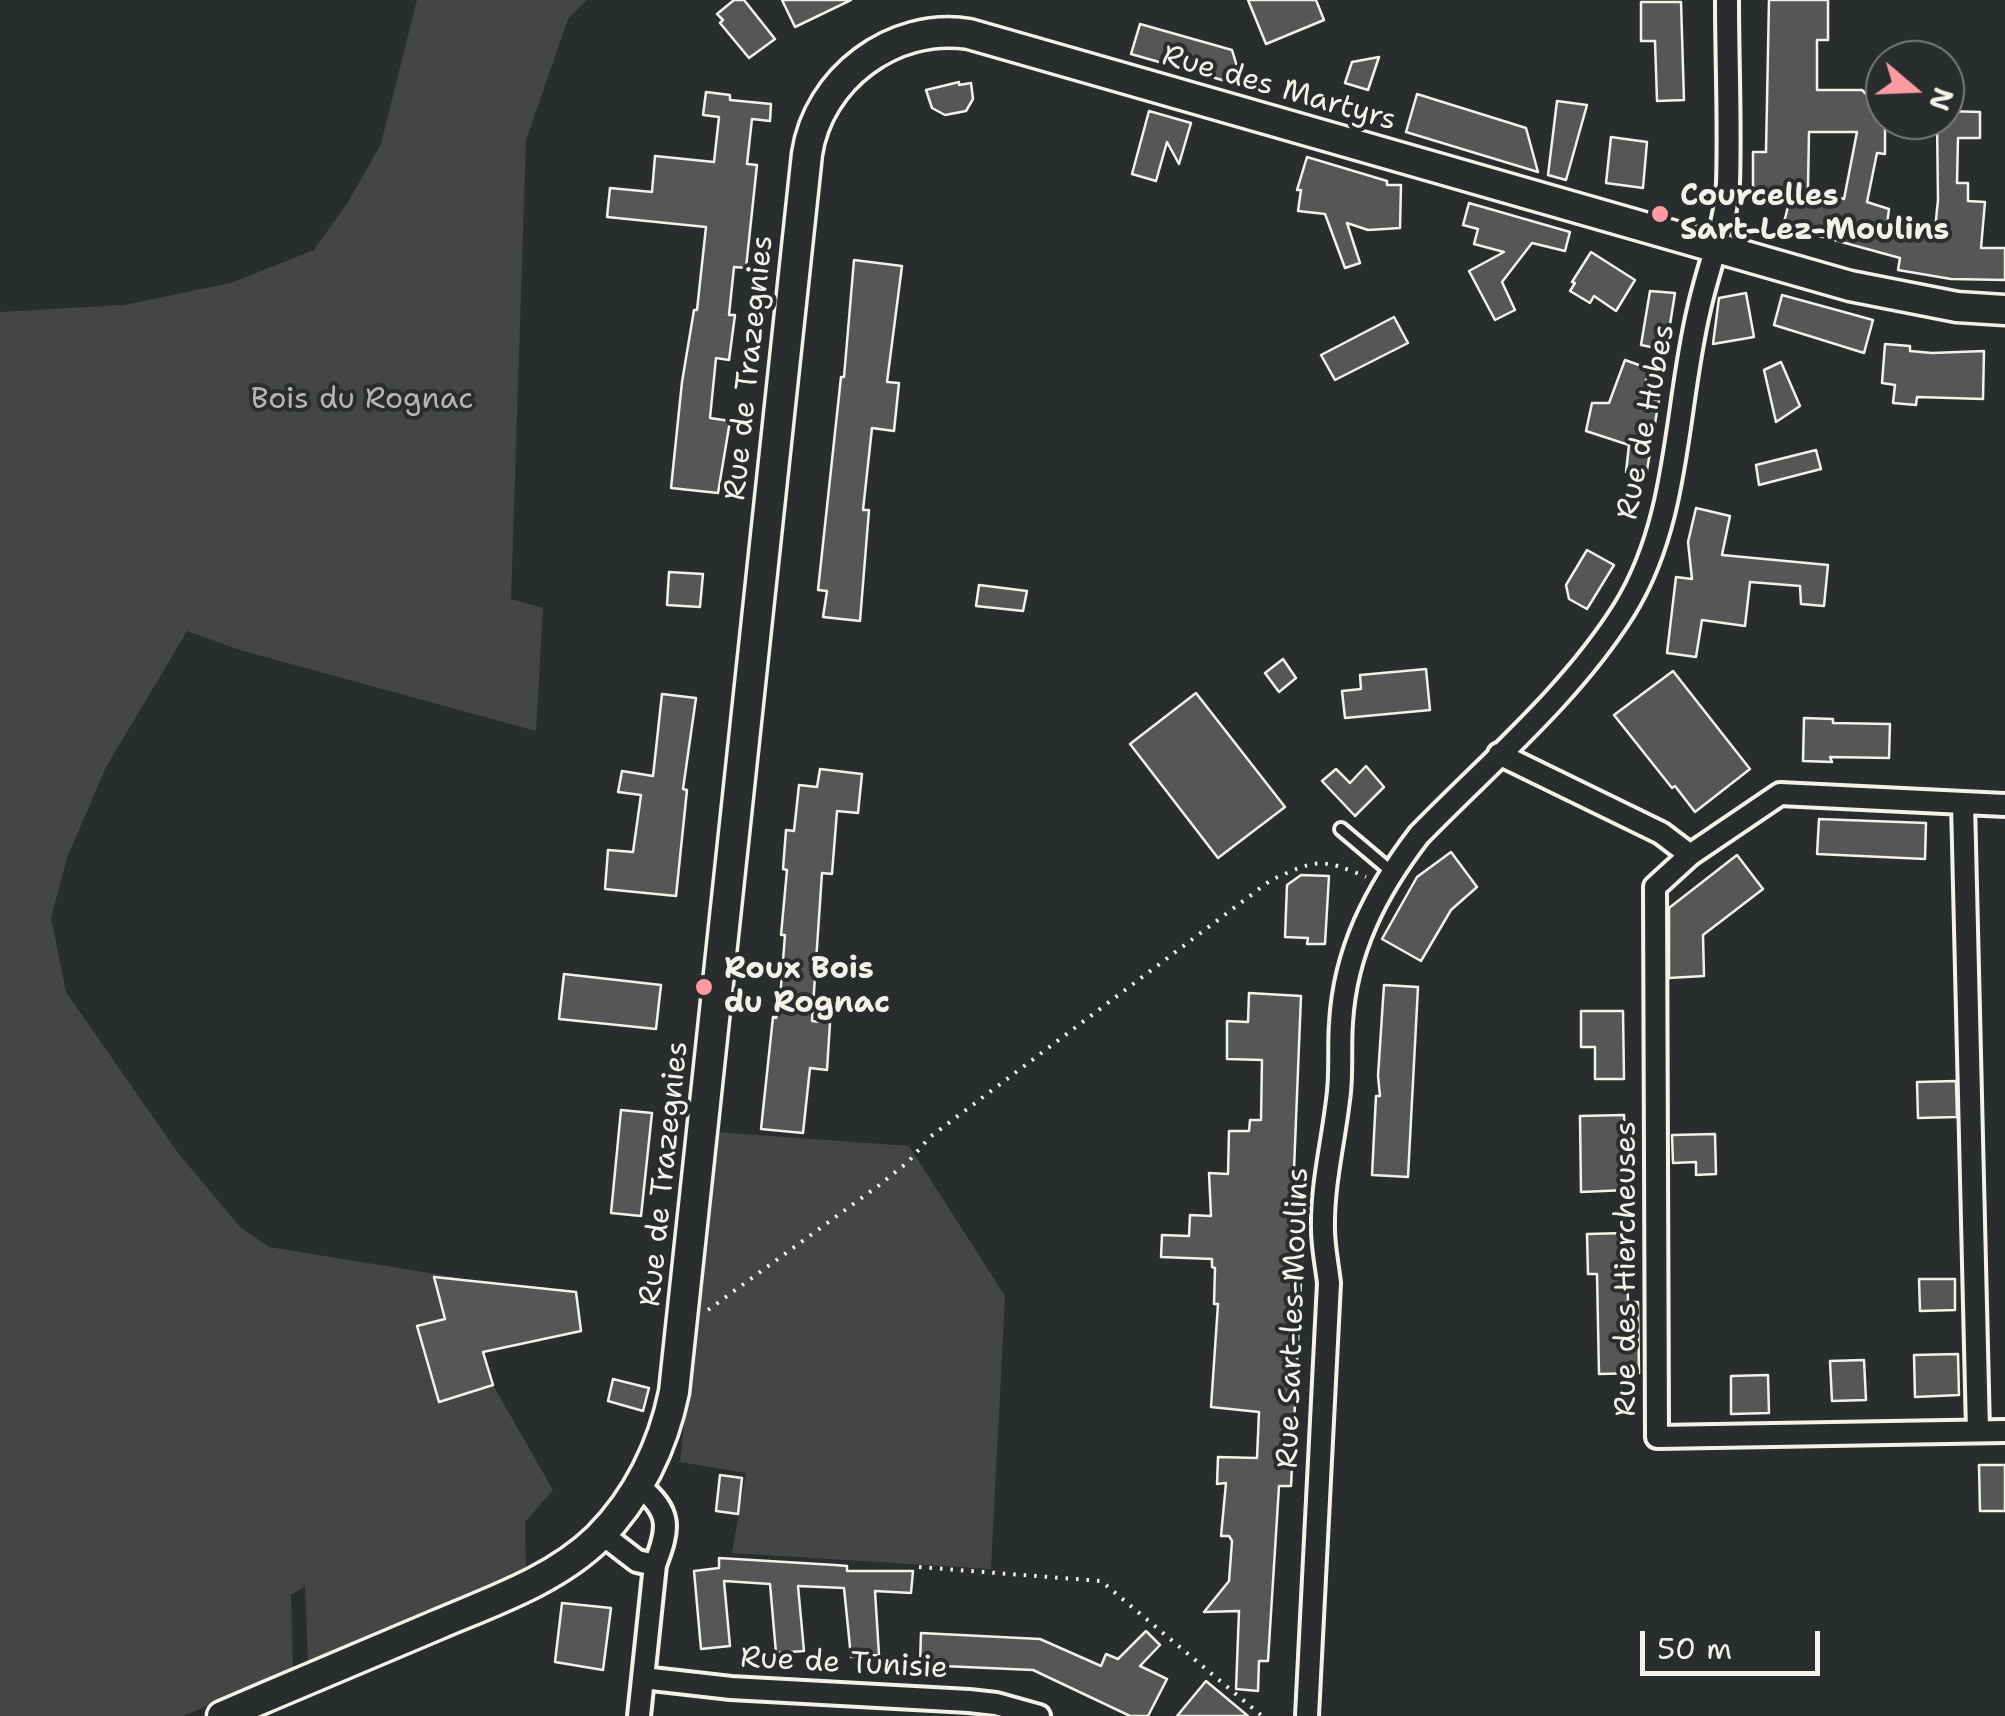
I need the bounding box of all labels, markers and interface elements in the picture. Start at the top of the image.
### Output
street label: Rue des Martyrs [1158,38,1400,140]
north arrow [1865,40,1965,140]
text: N [1920,82,1963,116]
place label: Courcelles Sart-Lez-Moulins [1680,179,1949,250]
marker: Courcelles Sart-Lez-Moulins [1649,203,1671,225]
street label: Rue de Trazegnies [718,234,782,502]
street label: Rue de Hubes [1610,321,1684,523]
park label: Bois du Rognac [251,382,473,418]
place label: Roux Bois du Rognac [724,952,890,1022]
marker: Roux Bois du Rognac [693,976,715,998]
street label: Rue de Trazegnies [633,1040,697,1308]
street label: Rue des Hiercheuses [1609,1121,1645,1417]
street label: Rue Sart-les-Moulins [1271,1167,1317,1469]
scale bar [1645,1611,1825,1673]
text: 50 m [1657,1628,1732,1669]
street label: Rue de Tunisie [739,1641,949,1687]

